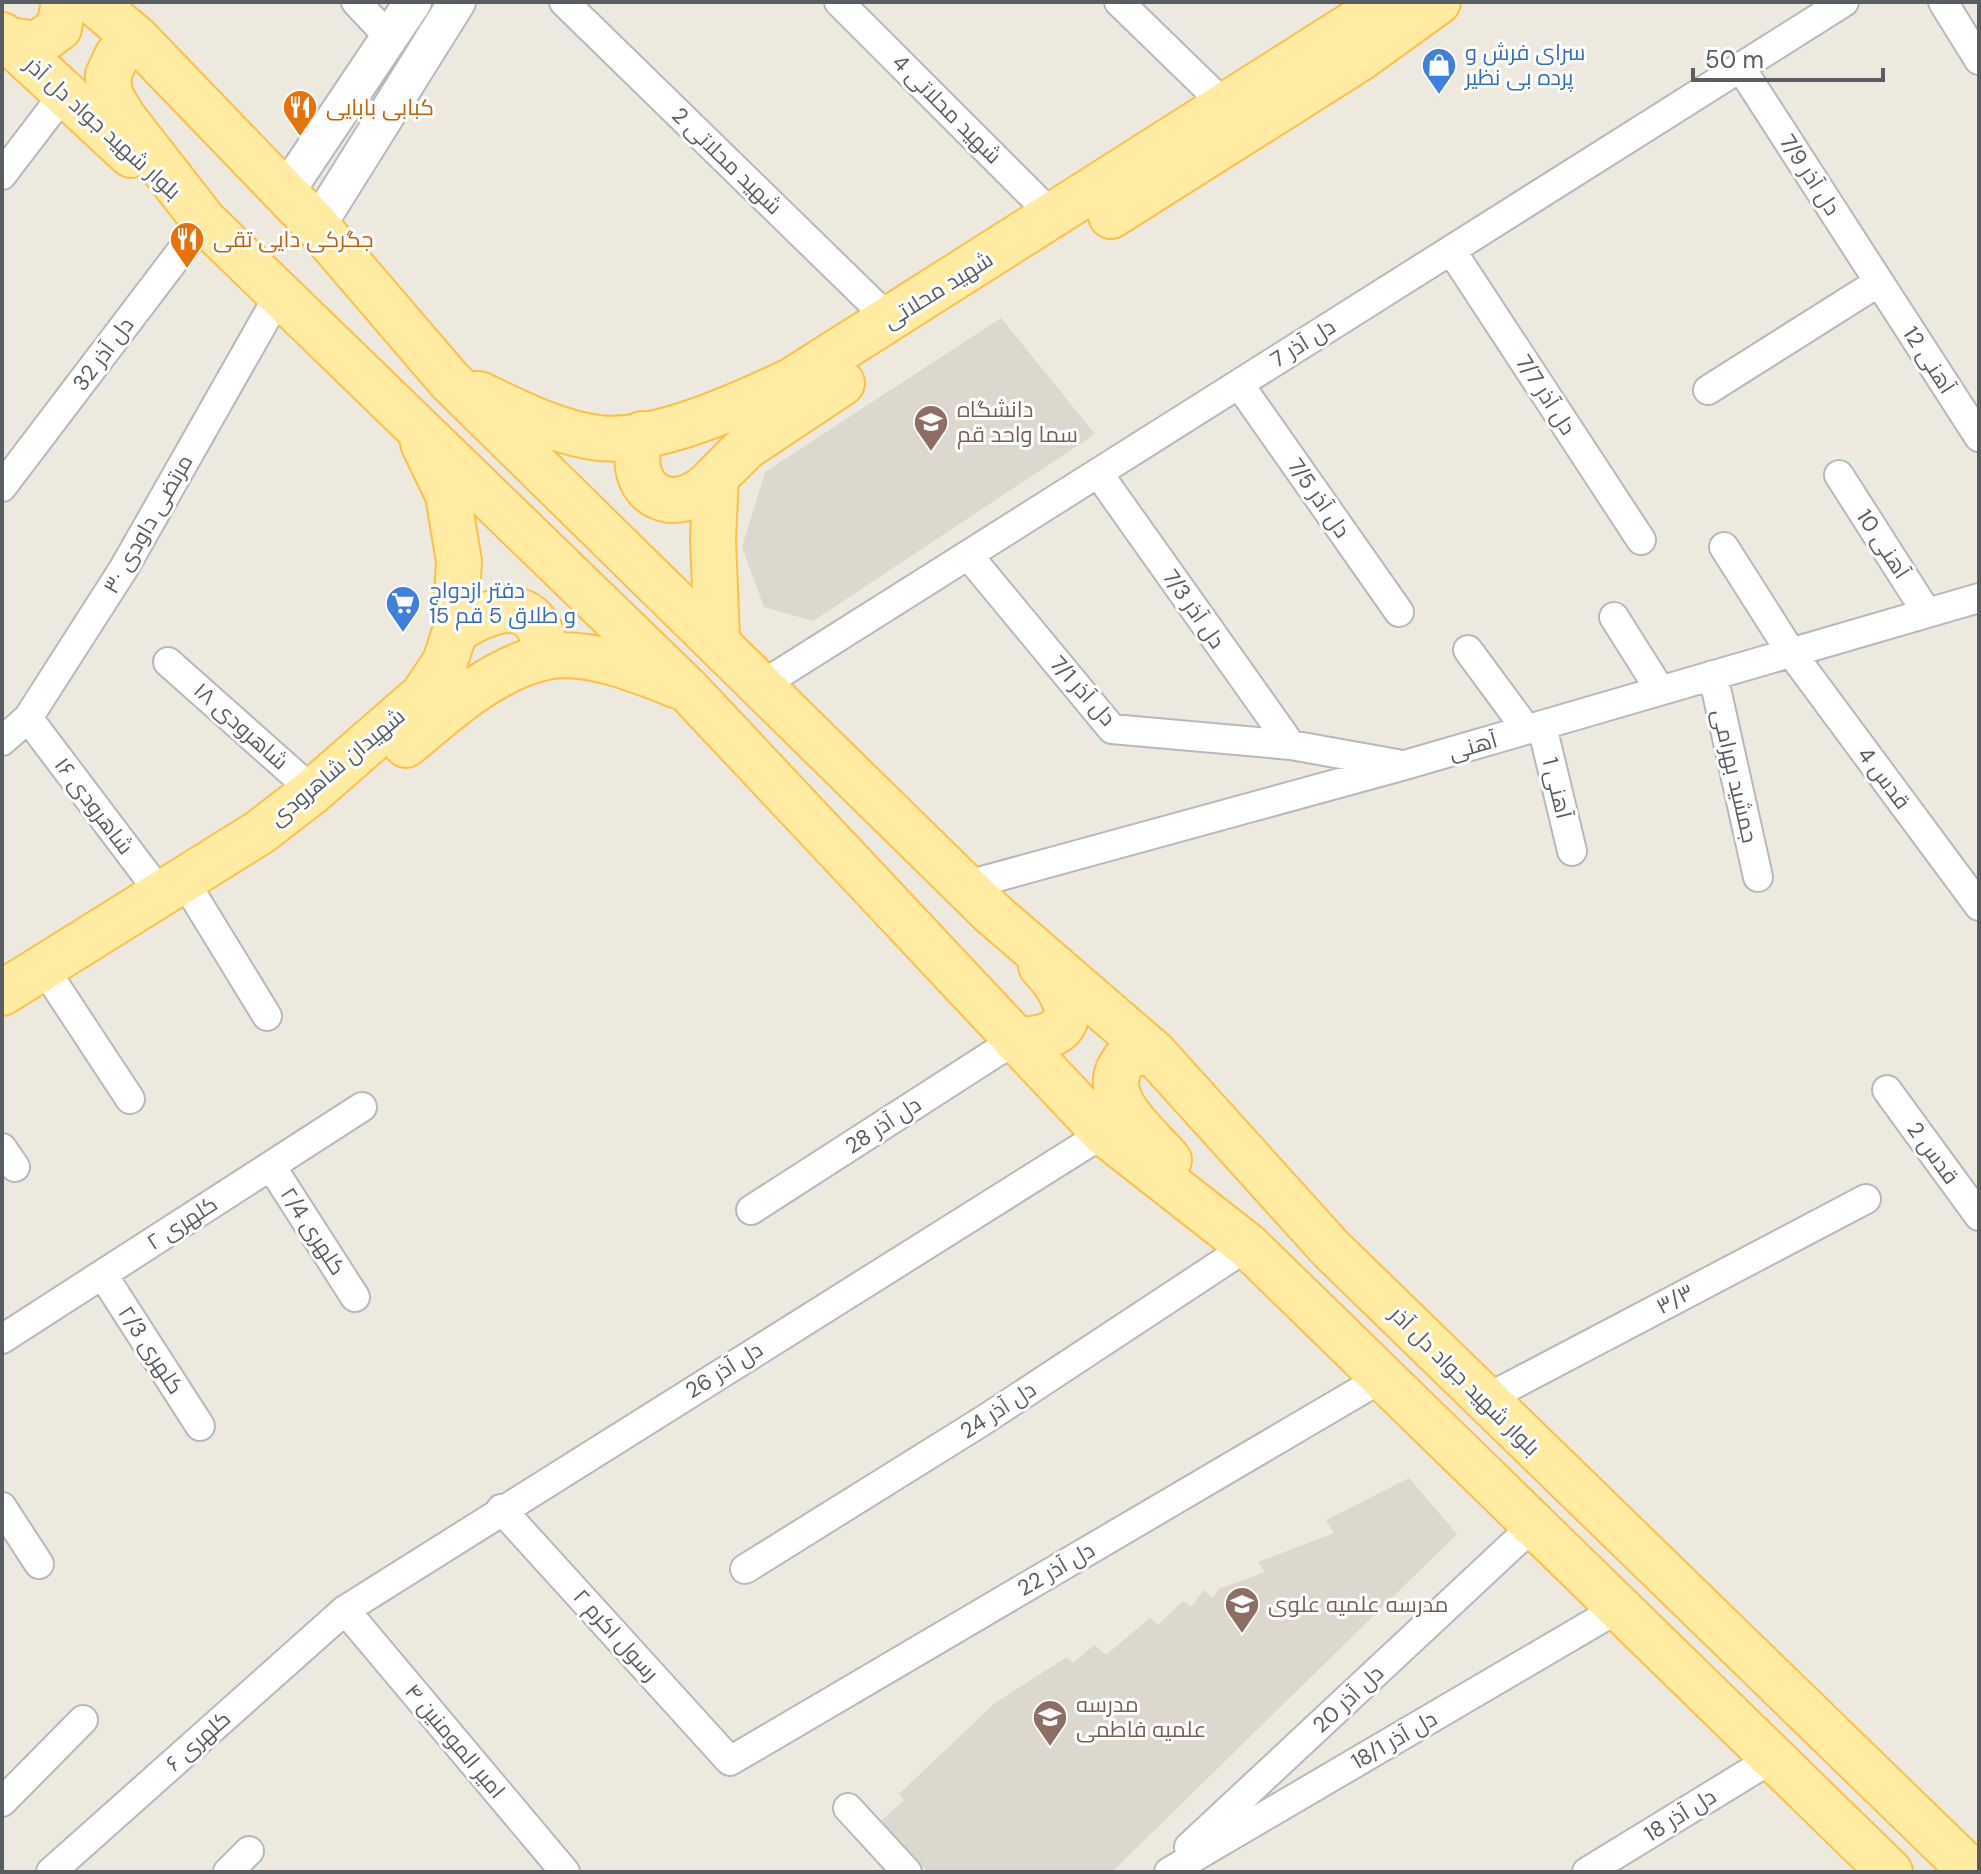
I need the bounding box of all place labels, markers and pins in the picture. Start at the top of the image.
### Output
place label: سرای فرش و پرده بی نظیر [1463,38,1585,92]
shop icon: سرای فرش و پرده بی نظیر [1420,46,1458,96]
restaurant icon: کبابی بابایی [281,88,319,138]
place label: کبابی بابایی [326,93,434,122]
restaurant icon: جگرکی دایی تقی [168,220,206,270]
place label: جگرکی دایی تقی [213,225,374,254]
place label: دانشگاه سما واحد قم [957,395,1078,450]
school or university icon: دانشگاه سما واحد قم [912,403,950,453]
place label: دفتر ازدواج 15 و طلاق 5 قم [429,576,576,631]
supermarket icon: دفتر ازدواج 15 و طلاق 5 قم [384,584,422,634]
school or university icon: مدرسه علمیه علوی [1223,1585,1261,1635]
place label: مدرسه علمیه علوی [1268,1590,1448,1619]
place label: مدرسه علمیه فاطمی [1076,1690,1206,1744]
school or university icon: مدرسه علمیه فاطمی [1031,1698,1069,1748]

